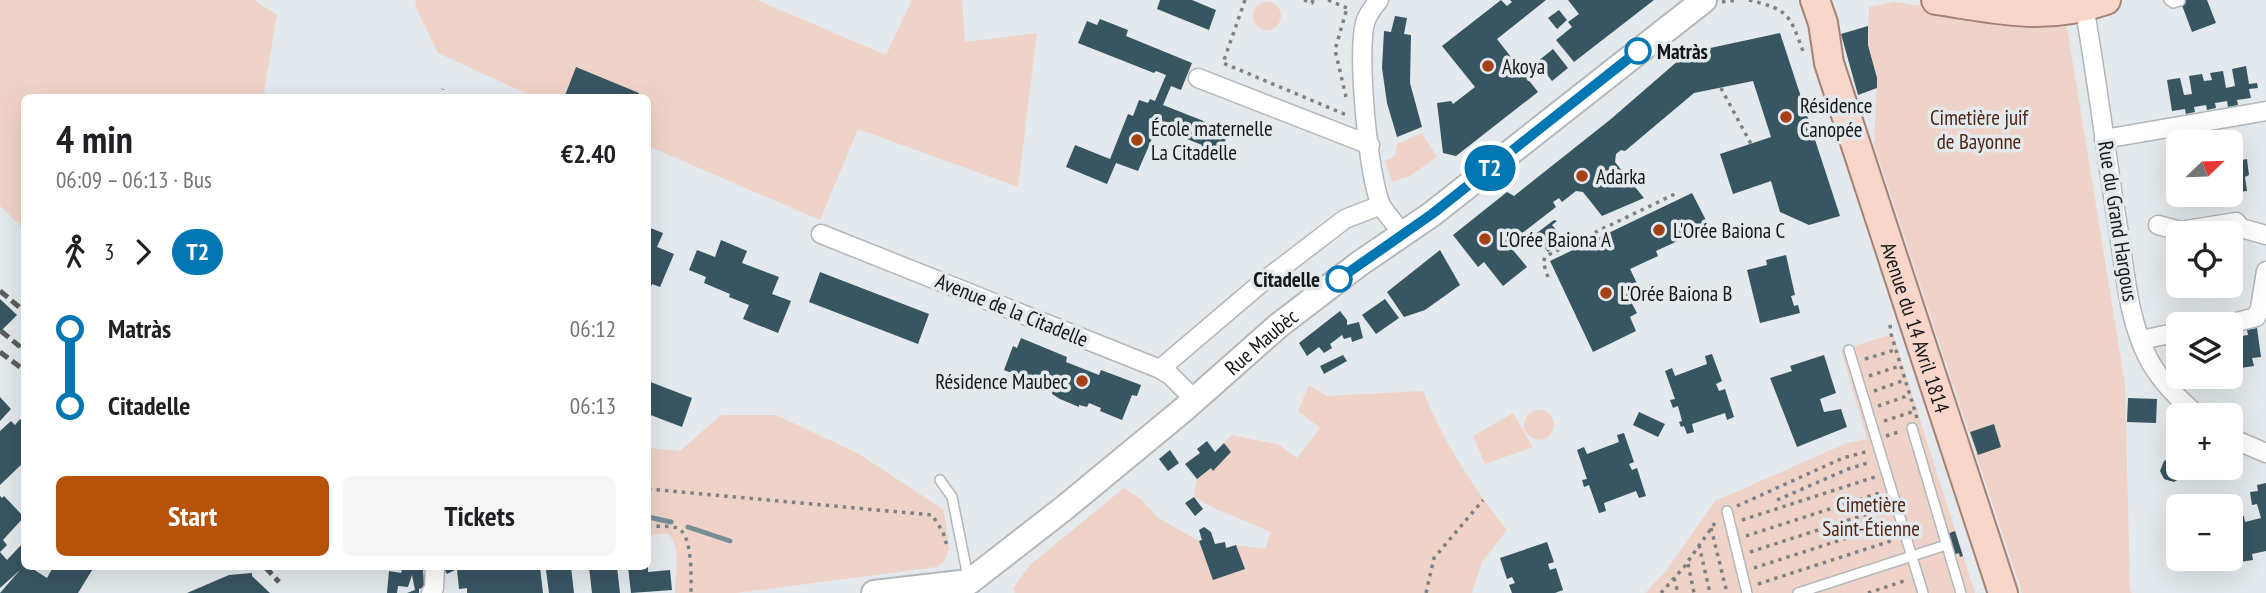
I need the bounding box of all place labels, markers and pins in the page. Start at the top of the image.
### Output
marker: Matràs [1625,38,1651,64]
place label: Matràs [1657,38,1708,65]
place label: Akoya [1502,53,1545,80]
marker: Akoya [1480,58,1496,74]
place label: Résidence Canopée [1800,92,1872,143]
marker: Résidence Canopée [1778,109,1794,125]
place label: École maternelle La Citadelle [1151,115,1273,166]
marker: École maternelle La Citadelle [1129,132,1145,148]
place label: Adarka [1596,163,1646,190]
marker: Adarka [1574,168,1590,184]
place label: L'Orée Baiona C [1673,217,1786,244]
marker: L'Orée Baiona C [1651,222,1667,238]
place label: L'Orée Baiona A [1499,226,1611,253]
marker: L'Orée Baiona A [1477,231,1493,247]
place label: Citadelle [1253,266,1320,293]
marker: Citadelle [1326,266,1352,292]
place label: L'Orée Baiona B [1620,280,1733,307]
marker: L'Orée Baiona B [1598,285,1614,301]
place label: Résidence Maubec [935,368,1069,395]
marker: Résidence Maubec [1074,373,1090,389]

